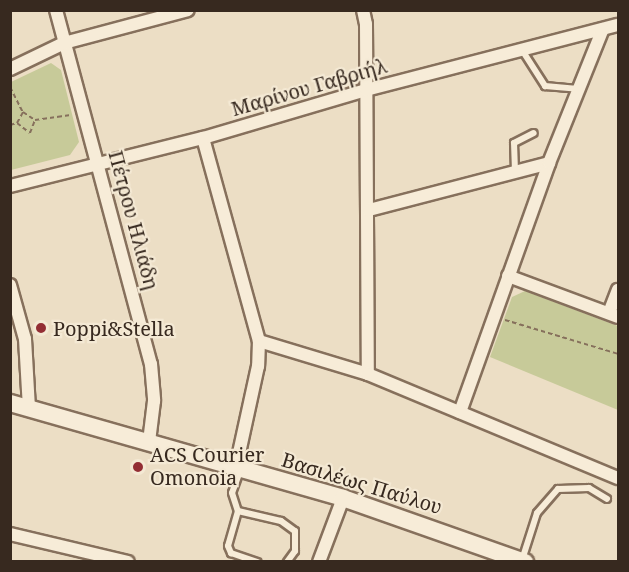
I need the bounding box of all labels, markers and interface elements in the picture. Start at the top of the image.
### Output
street label: Μαρίνου Γαβριήλ [228,53,390,121]
street label: Πέτρου Ηλιάδη [104,148,164,292]
place label: Poppi&Stella [53,316,175,340]
marker: Poppi&Stella [34,321,48,335]
place label: ACS Courier Omonoia [150,443,265,490]
street label: Βασιλέως Παύλου [279,447,445,519]
marker: ACS Courier Omonoia [131,460,145,474]

